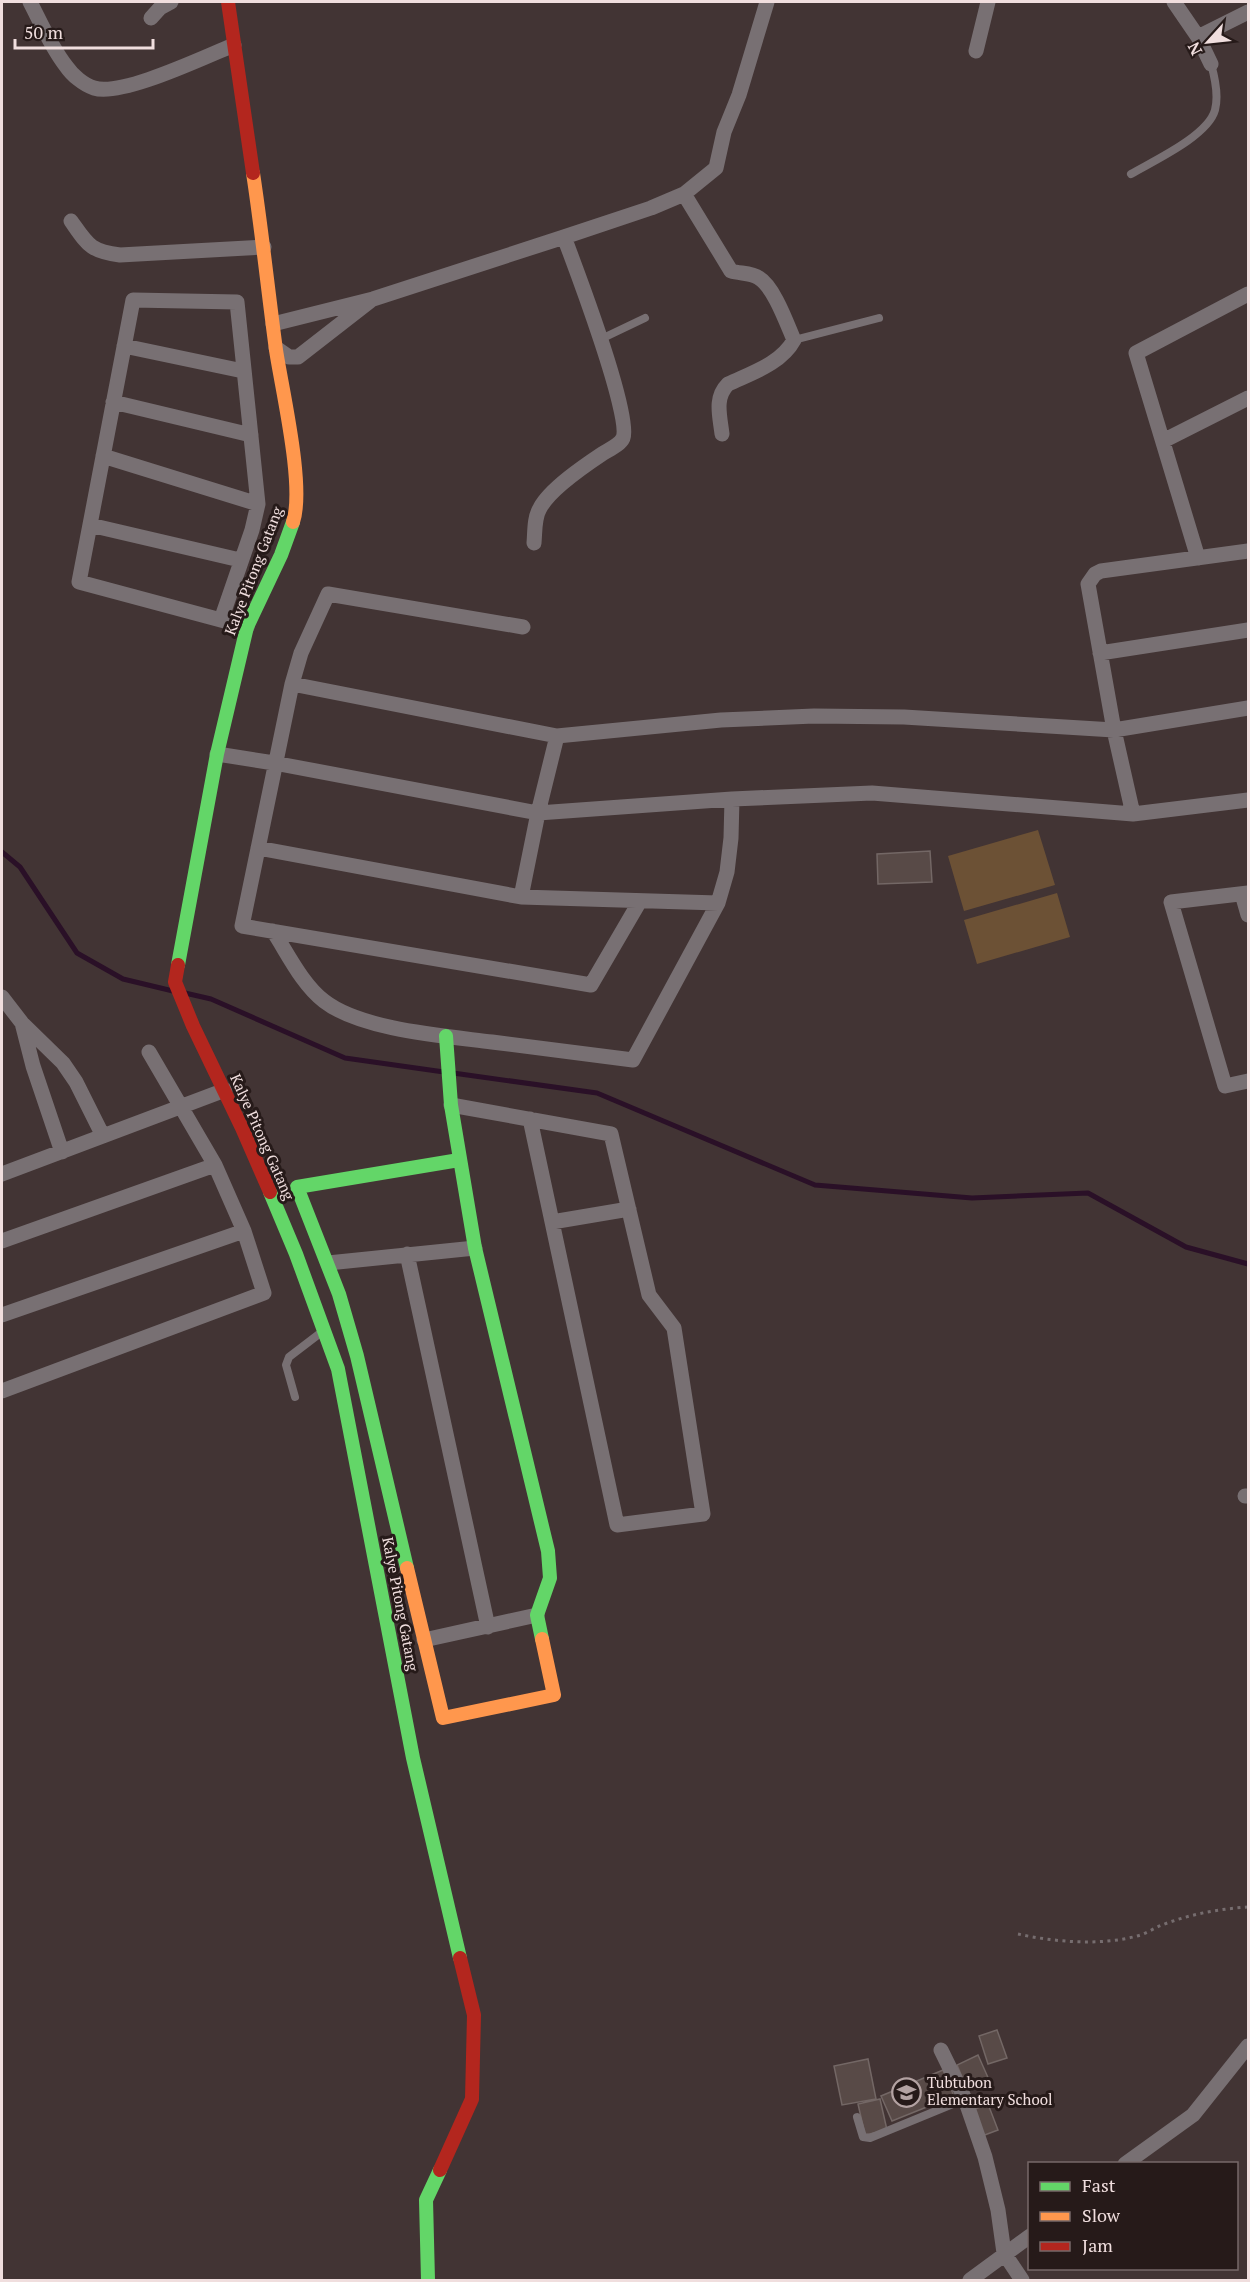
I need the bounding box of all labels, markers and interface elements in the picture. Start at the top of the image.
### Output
scale bar [15,12,153,50]
north arrow [1178,12,1238,72]
text: 50 m [24,20,64,44]
text: N [1182,38,1207,59]
street label: Kalye Pitong Gatang [219,503,287,638]
street label: Kalye Pitong Gatang [226,1070,300,1204]
street label: Kalye Pitong Gatang [378,1535,424,1673]
place label: Tubtubon Elementary School [927,2072,1053,2109]
school or university icon: Tubtubon Elementary School [890,2076,922,2108]
legend [1028,2162,1238,2270]
text: Fast [1082,2173,1116,2197]
text: Slow [1082,2203,1121,2227]
text: Jam [1082,2233,1113,2257]

